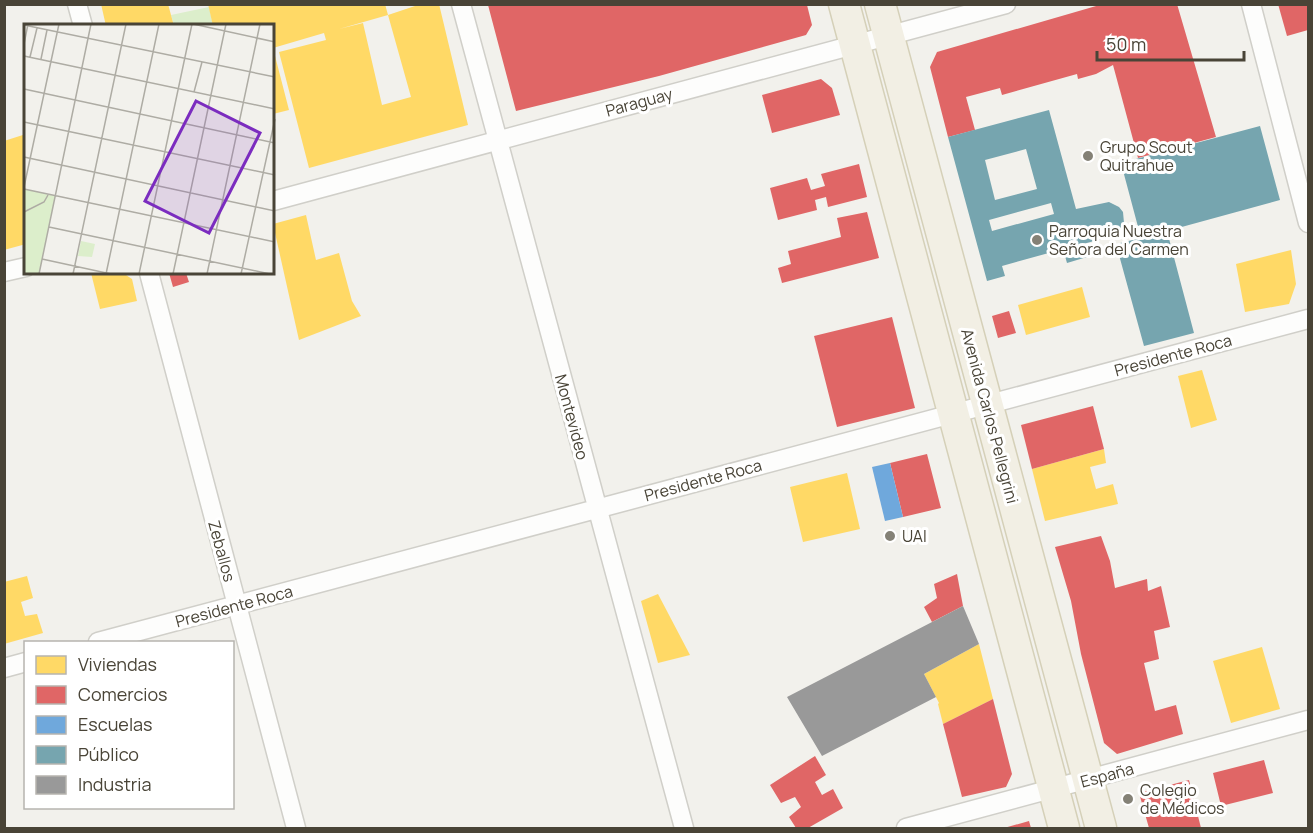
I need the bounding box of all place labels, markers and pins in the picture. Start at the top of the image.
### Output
place label: Grupo Scout Quitrahue [1100,136,1193,176]
marker: Grupo Scout Quitrahue [1081,149,1095,163]
place label: Parroquia Nuestra Señora del Carmen [1049,220,1189,260]
marker: Parroquia Nuestra Señora del Carmen [1030,233,1044,247]
place label: UAI [902,525,927,547]
marker: UAI [883,529,897,543]
place label: Colegio de Médicos [1140,779,1224,819]
marker: Colegio de Médicos [1121,792,1135,806]

